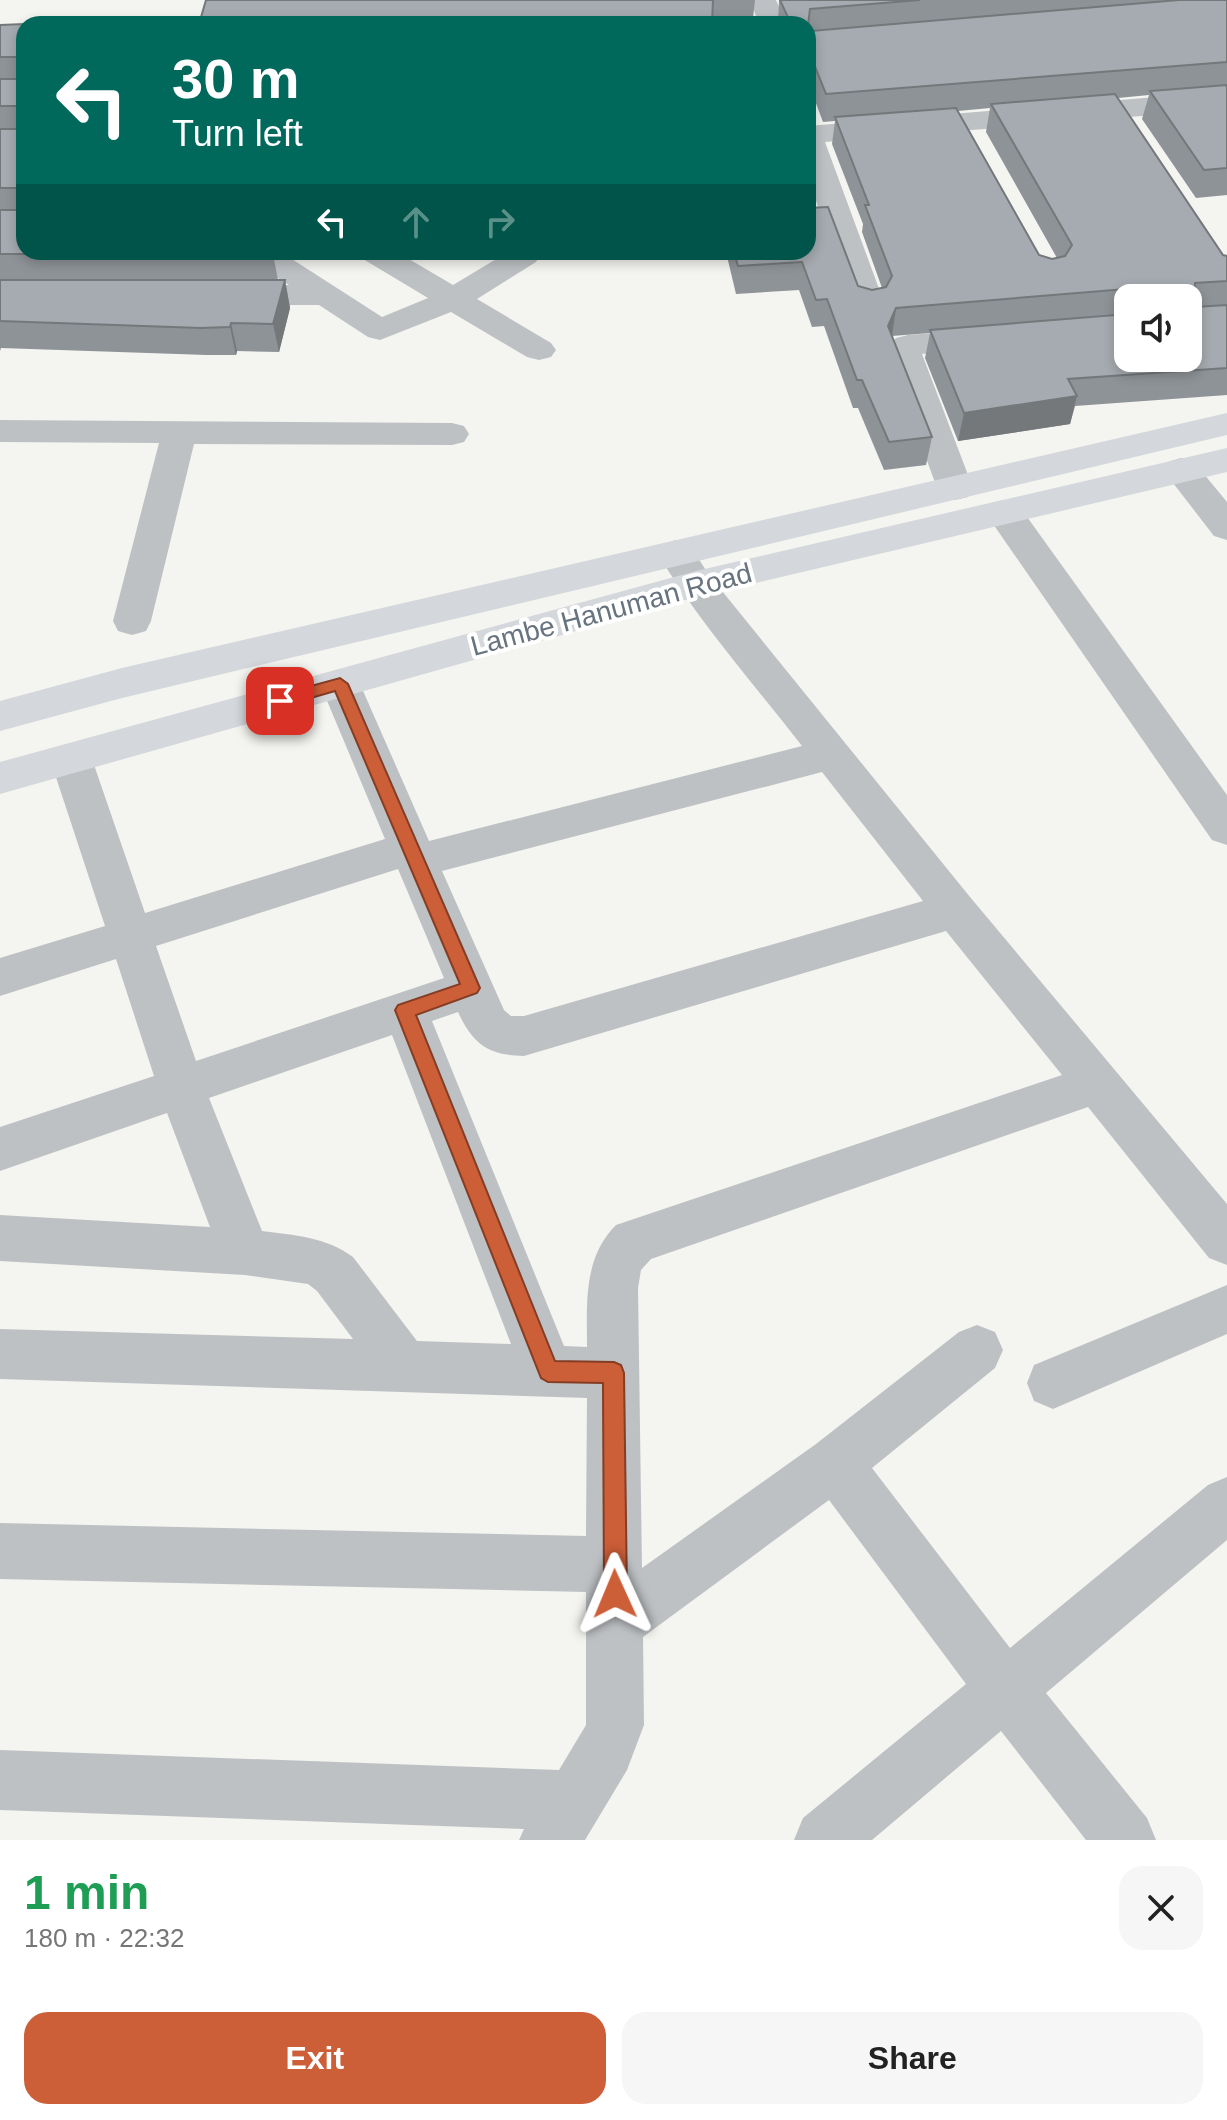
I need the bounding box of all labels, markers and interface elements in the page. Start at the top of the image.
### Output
text: 30 m [172,47,300,110]
icon: left [40,48,144,152]
text: Turn left [172,113,303,154]
icon: left [310,200,354,244]
icon: ahead [394,200,438,244]
icon: right [478,200,522,244]
map controls [1114,284,1202,372]
button: sound [1114,284,1202,372]
street label: Lambe Hanuman Road [467,557,755,662]
pin [246,667,314,735]
icon: arrive [258,679,302,723]
position arrow [573,1552,657,1636]
text: 1 min [24,1866,149,1919]
button: close [1119,1866,1203,1950]
text: 180 m · 22:32 [24,1923,184,1953]
button: Exit [24,2012,606,2104]
button: Share [622,2012,1203,2104]

